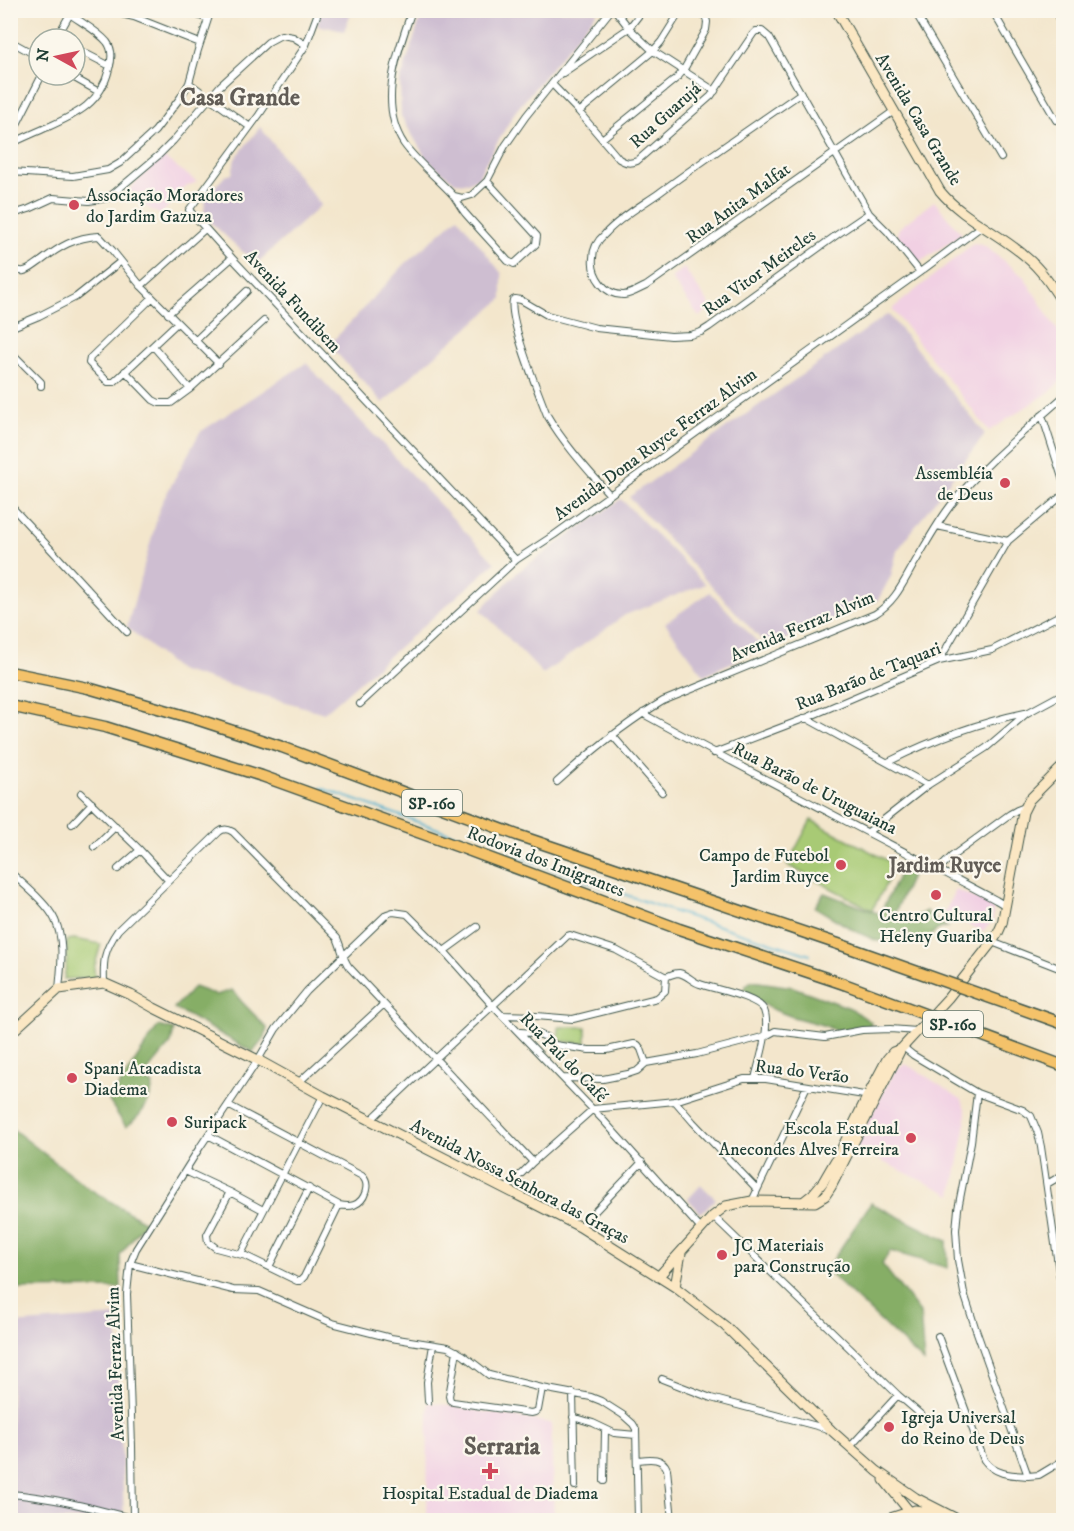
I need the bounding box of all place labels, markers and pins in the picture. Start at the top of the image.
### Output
place label: Associação Moradores do Jardim Gazuza [86,185,243,228]
marker: Associação Moradores do Jardim Gazuza [67,198,81,212]
place label: Assembléia de Deus [915,463,993,506]
marker: Assembléia de Deus [998,476,1012,490]
place label: Campo de Futebol Jardim Ruyce [699,845,830,888]
marker: Campo de Futebol Jardim Ruyce [834,858,848,872]
marker: Centro Cultural Heleny Guariba [929,888,943,902]
place label: Centro Cultural Heleny Guariba [879,905,994,948]
place label: Spani Atacadista Diadema [84,1058,202,1101]
marker: Spani Atacadista Diadema [65,1071,79,1085]
place label: Suripack [184,1112,247,1134]
marker: Suripack [165,1115,179,1129]
place label: Escola Estadual Anecondes Alves Ferreira [719,1118,900,1161]
marker: Escola Estadual Anecondes Alves Ferreira [904,1131,918,1145]
place label: JC Materiais para Construção [732,1235,851,1278]
marker: JC Materiais para Construção [715,1248,729,1262]
place label: Igreja Universal do Reino de Deus [901,1407,1024,1450]
marker: Igreja Universal do Reino de Deus [882,1420,896,1434]
marker: Hospital Estadual de Diadema [481,1462,499,1480]
place label: Hospital Estadual de Diadema [382,1483,598,1505]

